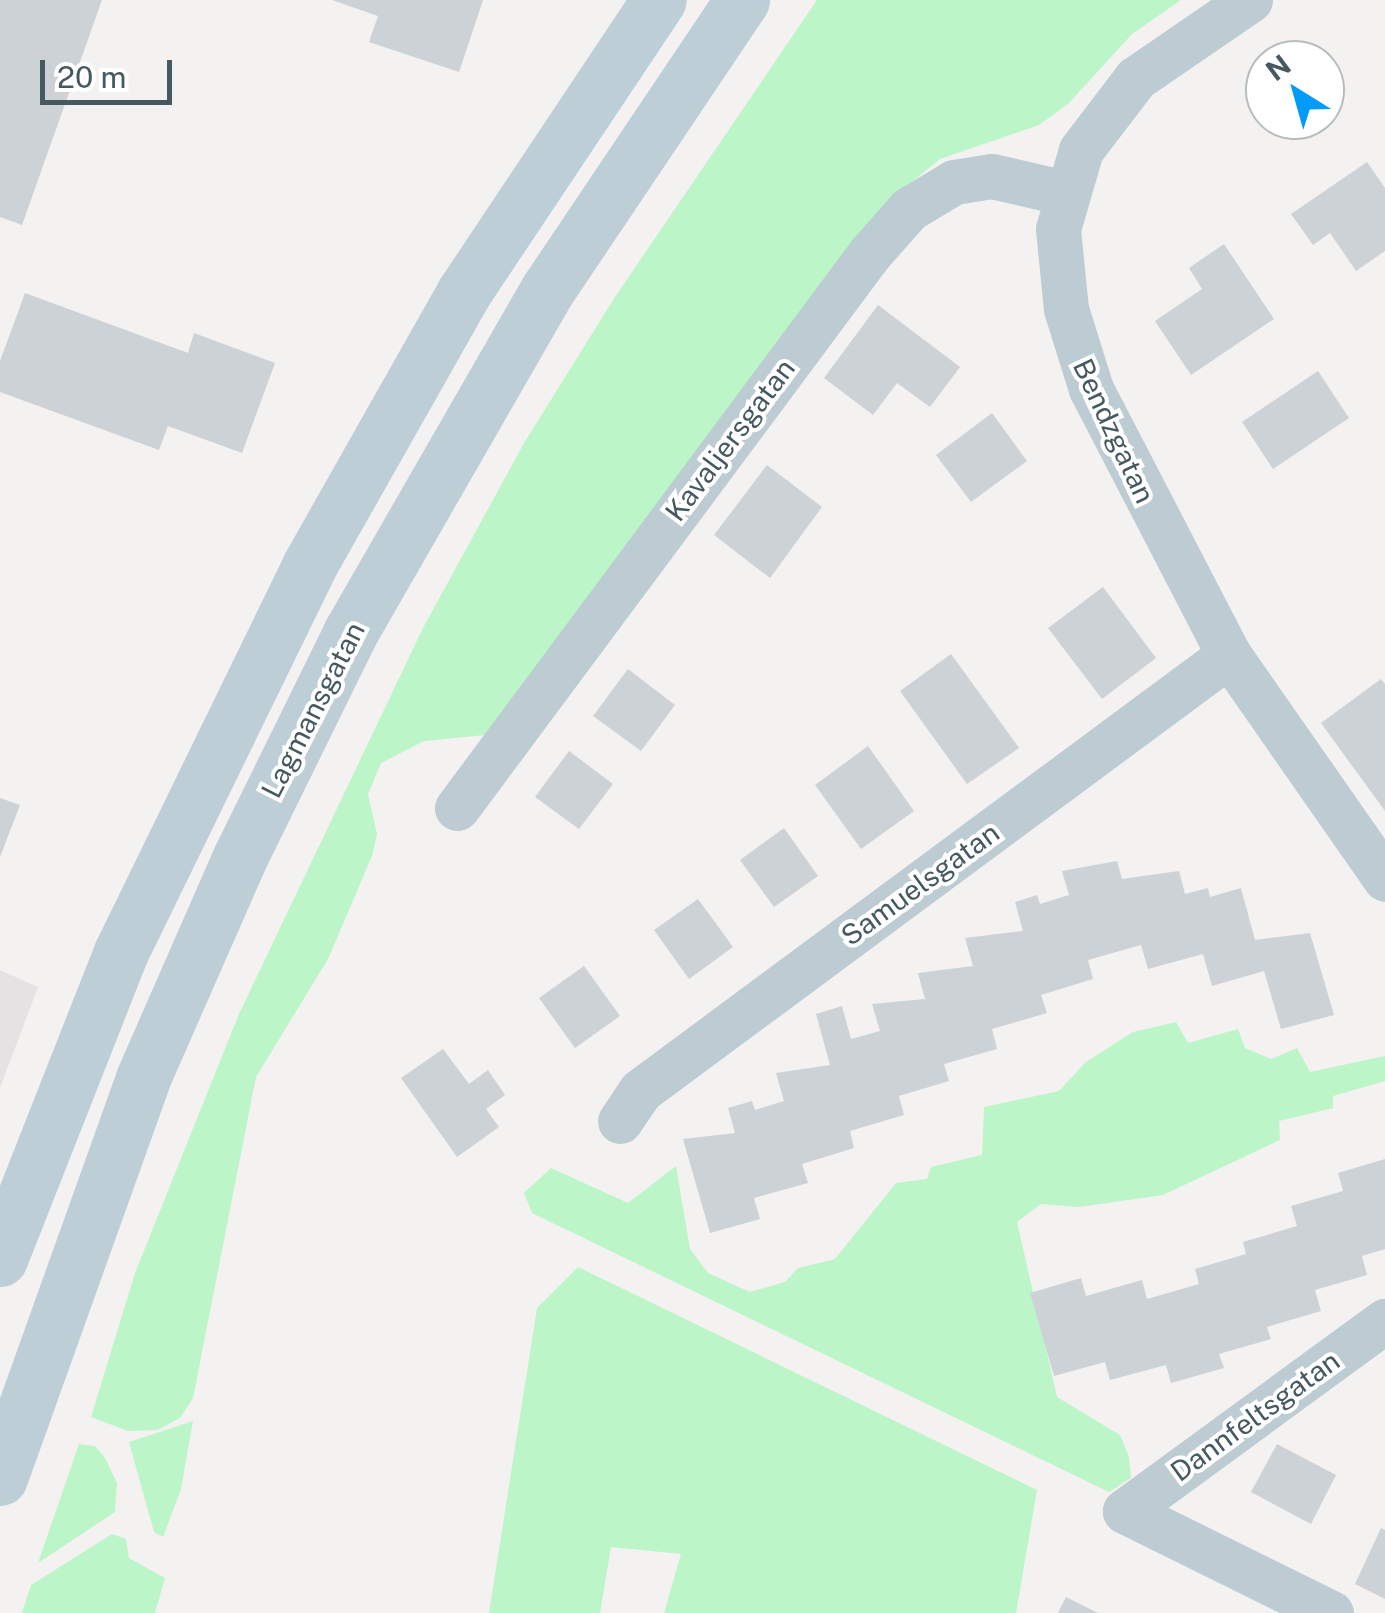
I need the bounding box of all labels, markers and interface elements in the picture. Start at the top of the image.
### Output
scale bar [45,40,178,102]
north arrow [1245,40,1345,140]
text: N [1259,47,1297,87]
text: 20 m [57,59,126,95]
street label: Kavaljersgatan [658,352,802,528]
street label: Bendzgatan [1066,354,1162,508]
street label: Lagmansgatan [254,617,372,803]
street label: Samuelsgatan [834,815,1006,953]
street label: Dannfeltsgatan [1164,1344,1346,1488]

